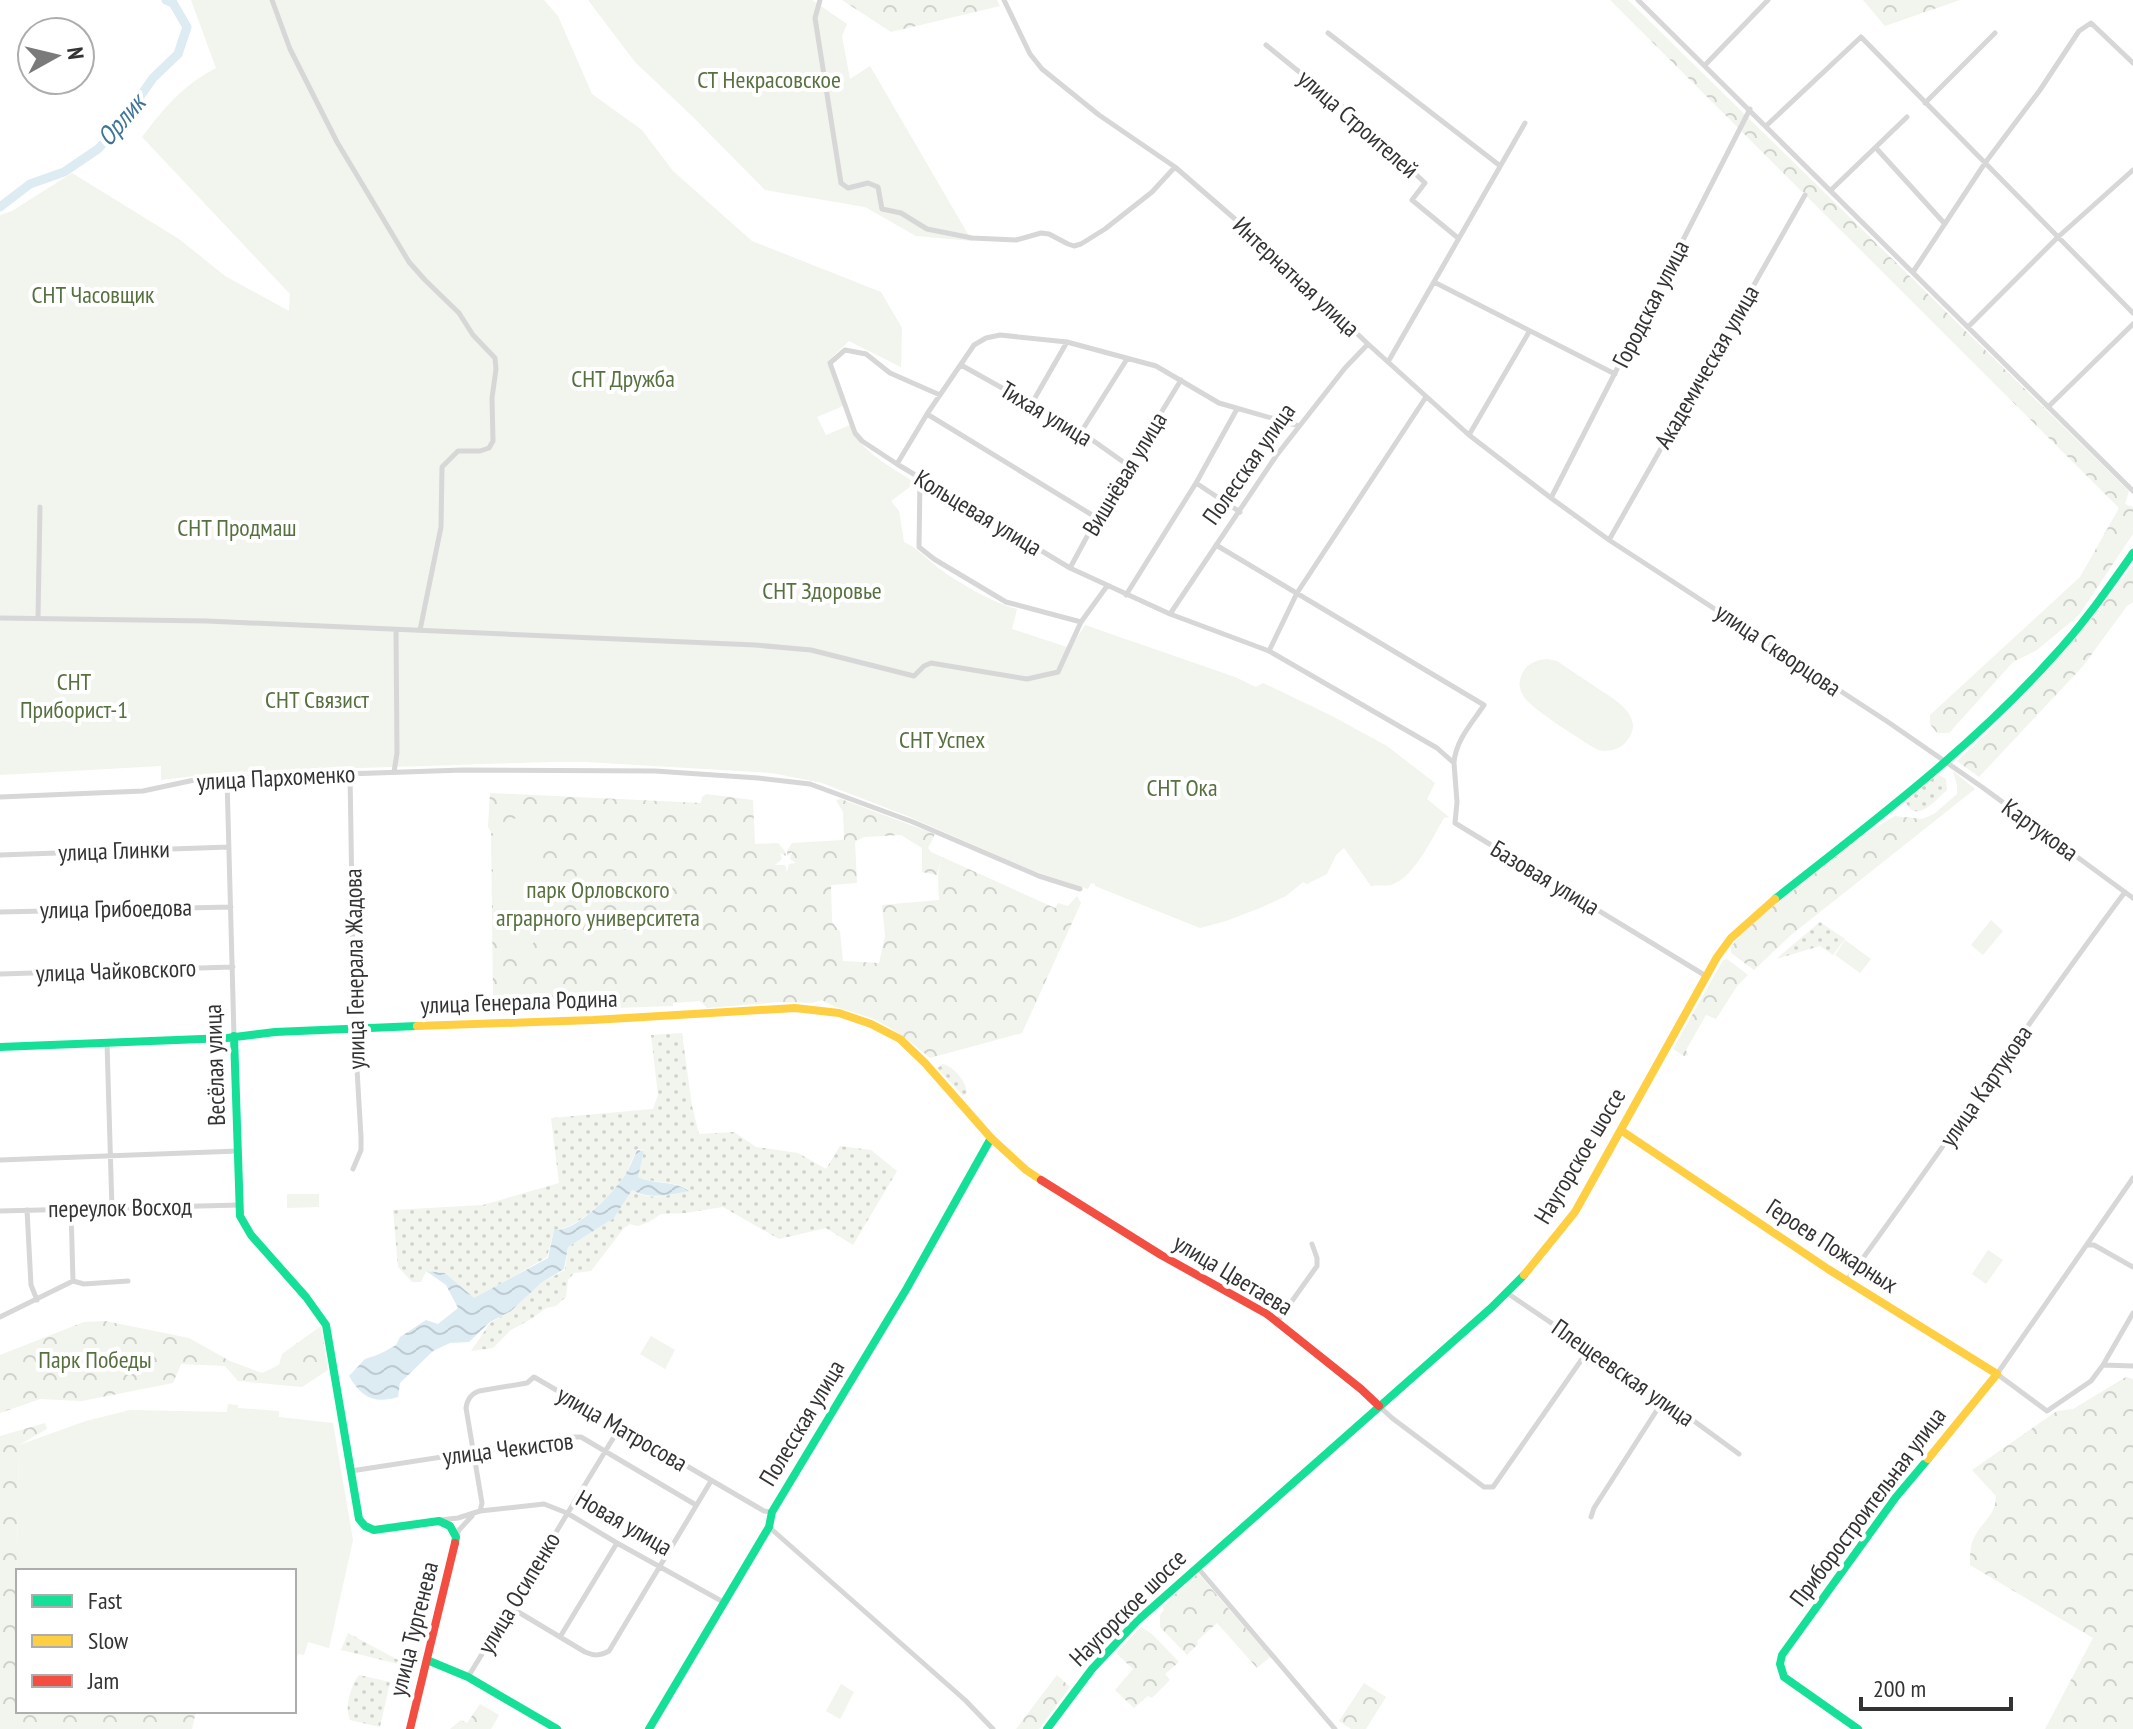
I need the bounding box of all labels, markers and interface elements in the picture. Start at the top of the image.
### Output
north arrow [16,16,96,96]
text: N [61,45,90,61]
street label: улица Строителей [1291,63,1425,185]
park label: СТ Некрасовское [697,64,841,95]
water label: Орлик [89,85,154,152]
street label: Интернатная улица [1226,210,1366,343]
street label: Городская улица [1605,235,1696,373]
park label: СНТ Часовщик [32,279,155,310]
street label: Академическая улица [1647,279,1766,454]
park label: СНТ Дружба [571,363,675,394]
street label: Тихая улица [995,374,1098,453]
street label: Полесская улица [1195,397,1302,531]
street label: Вишнёвая улица [1075,406,1174,541]
street label: Кольцевая улица [909,462,1048,563]
park label: СНТ Продмаш [177,512,297,543]
park label: СНТ Здоровье [762,575,882,606]
street label: улица Скворцова [1709,596,1847,703]
park label: СНТ Приборист-1 [20,666,128,725]
park label: СНТ Связист [265,684,369,715]
park label: СНТ Успех [899,724,985,755]
street label: улица Пархоменко [196,758,356,797]
park label: СНТ Ока [1147,772,1217,803]
street label: Картукова [1996,791,2085,868]
street label: улица Глинки [58,833,170,868]
street label: Базовая улица [1485,833,1605,922]
street label: улица Генерала Жадова [337,868,372,1070]
park label: парк Орловского аграрного университета [496,874,700,933]
street label: улица Грибоедова [40,892,192,925]
street label: улица Чайковского [35,952,197,989]
street label: улица Генерала Родина [420,983,618,1020]
street label: Весёлая улица [197,1004,232,1126]
street label: улица Картукова [1932,1019,2039,1152]
street label: Наугорское шоссе [1527,1082,1632,1229]
street label: переулок Восход [48,1191,193,1224]
street label: Героев Пожарных [1761,1192,1904,1300]
street label: улица Цветаева [1168,1227,1298,1322]
street label: Плещеевская улица [1546,1312,1701,1433]
park label: Парк Победы [38,1344,152,1375]
street label: Полесская улица [752,1354,851,1491]
street label: улица Матросова [552,1379,693,1478]
street label: Приборостроительная улица [1782,1401,1953,1613]
street label: улица Чекистов [441,1425,575,1472]
street label: Новая улица [571,1483,678,1562]
street label: улица Осипенко [470,1526,567,1659]
street label: Наугорское шоссе [1063,1543,1193,1673]
street label: улица Тургенева [382,1558,445,1699]
legend [16,1569,296,1713]
text: Fast [88,1585,123,1616]
text: Slow [88,1625,129,1656]
scale bar [1861,1661,2011,1711]
text: Jam [87,1665,119,1696]
text: 200 m [1873,1673,1926,1704]

